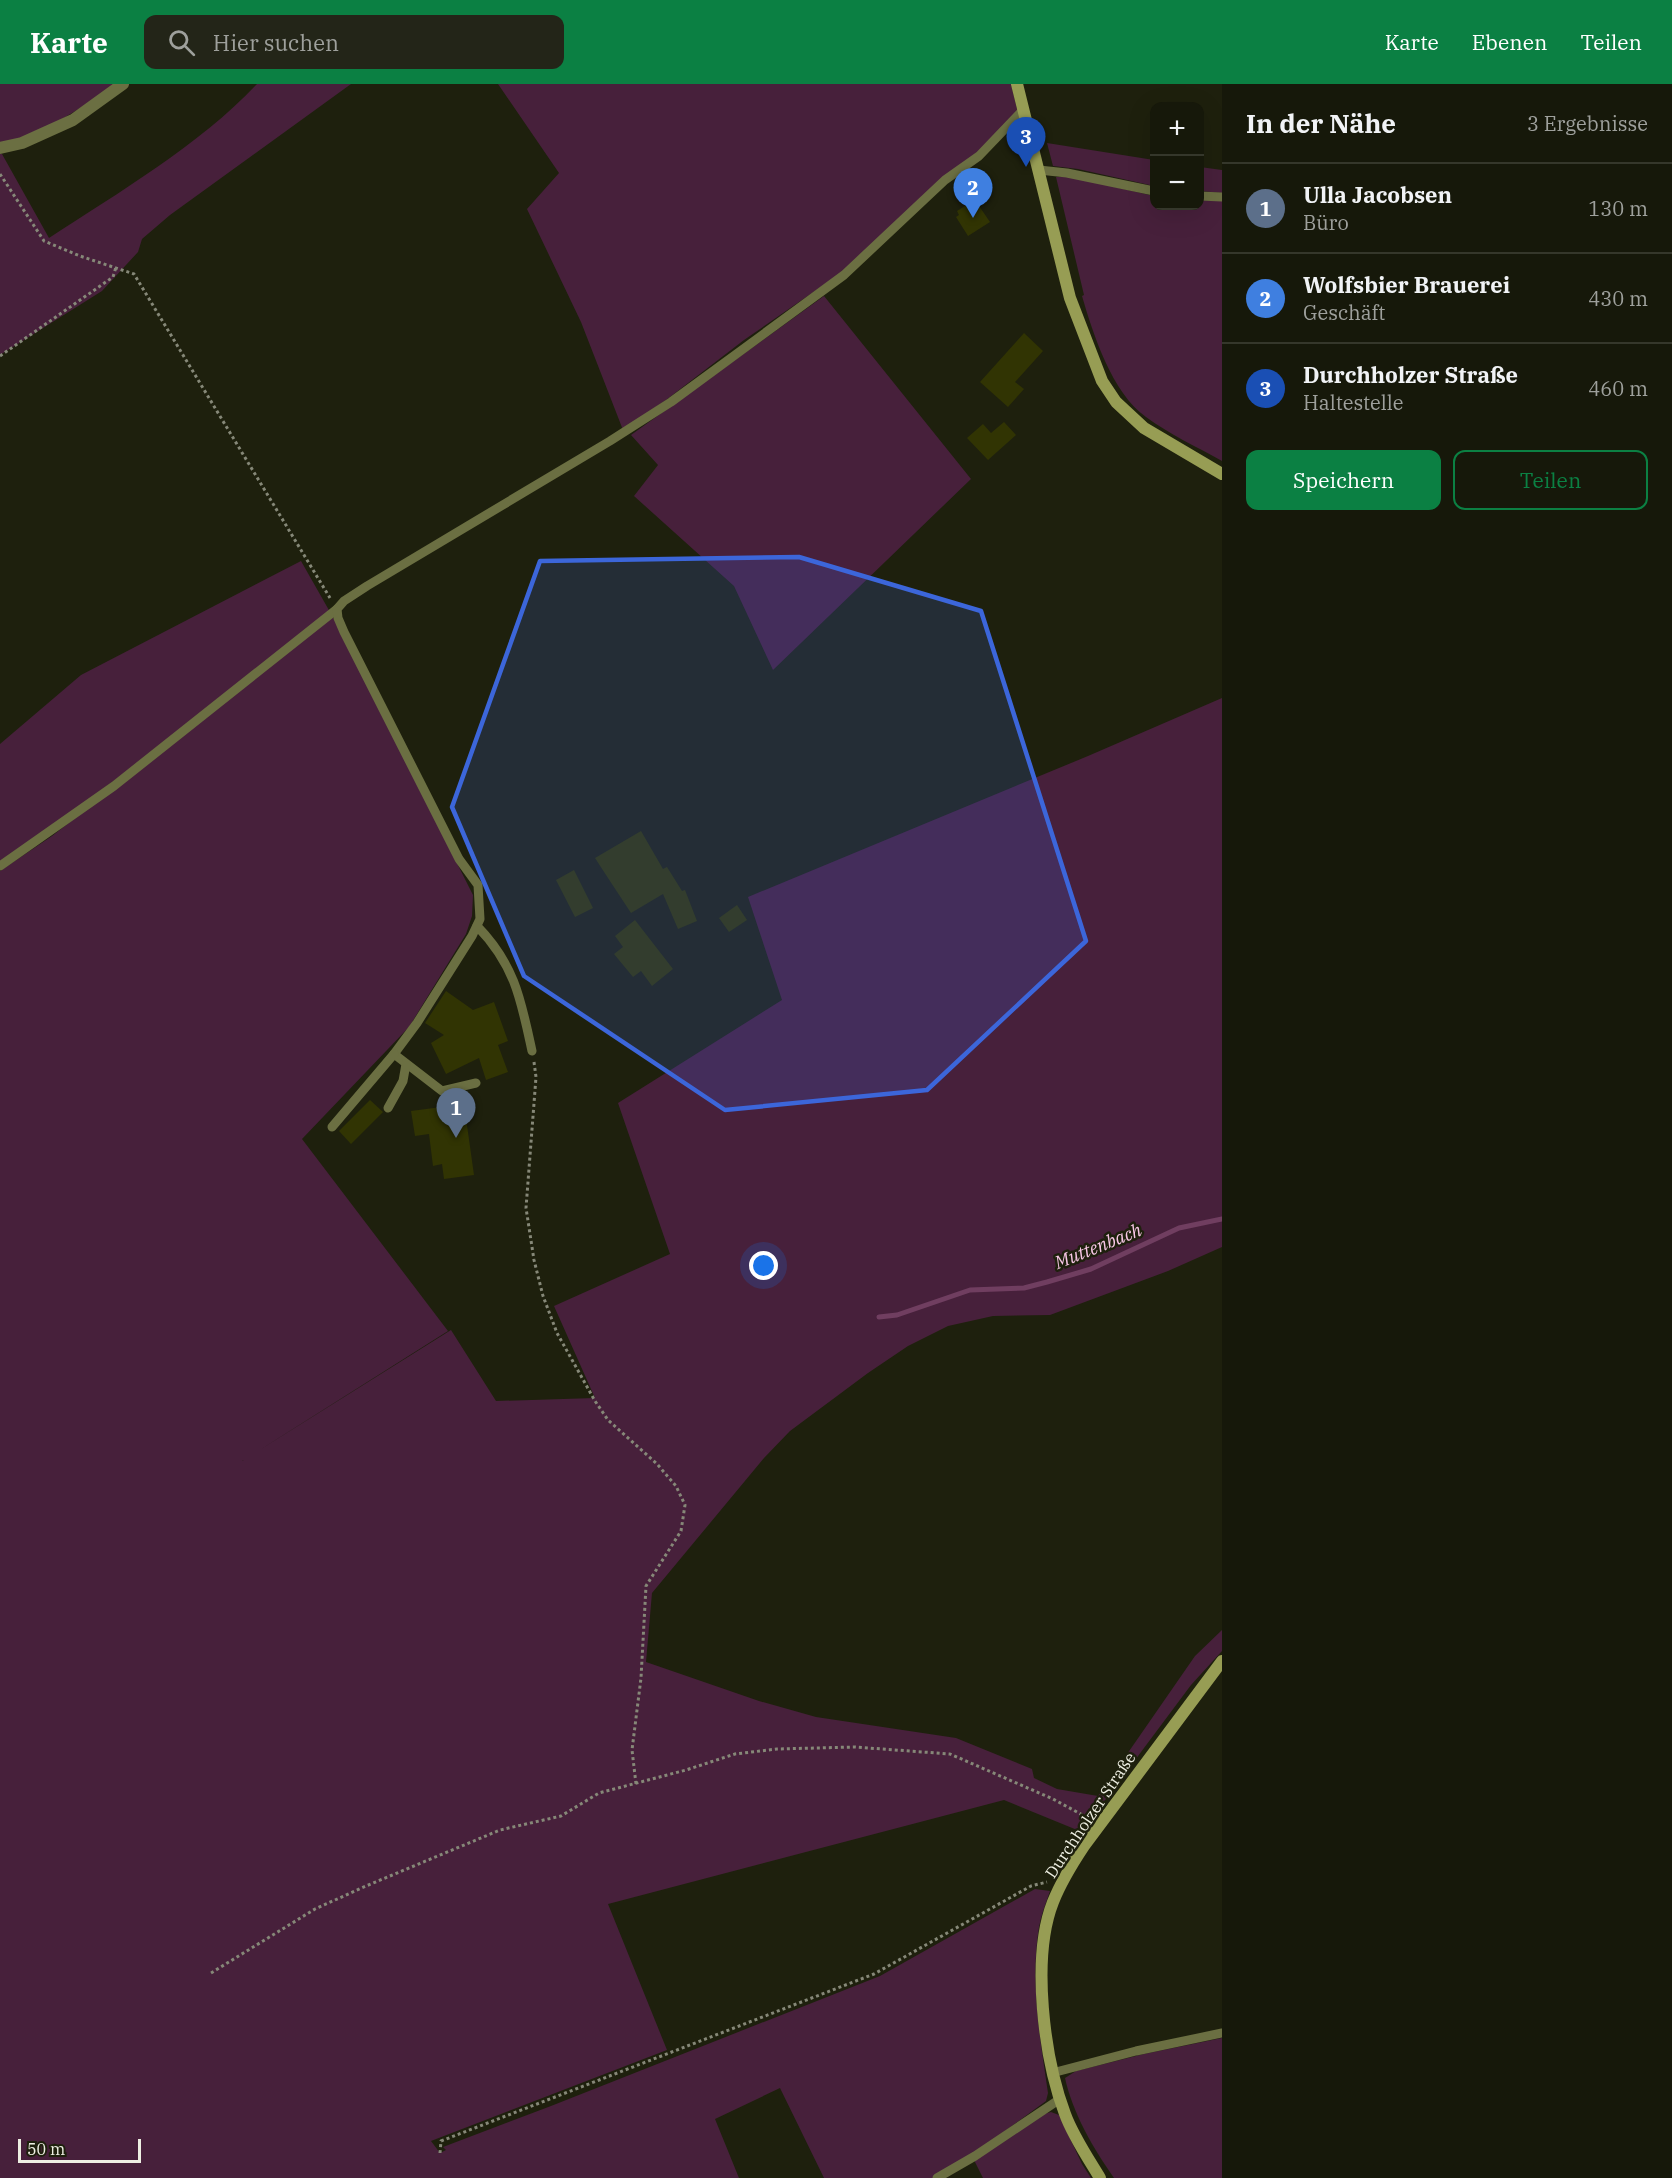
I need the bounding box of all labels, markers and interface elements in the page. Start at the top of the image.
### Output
search box [144,15,564,69]
text: Karte [30,24,108,61]
icon: search [165,26,198,59]
text: Hier suchen [213,28,339,57]
text: Karte [1385,28,1439,56]
text: Ebenen [1472,28,1547,56]
text: Teilen [1580,28,1642,56]
map controls [1150,102,1204,210]
button: + [1150,102,1204,156]
text: In der Nähe [1246,106,1396,140]
text: 3 Ergebnisse [1527,110,1648,137]
pin: 3 [1006,118,1046,167]
button: − [1150,156,1204,210]
pin: 2 [954,168,992,218]
text: Ulla Jacobsen [1303,180,1452,209]
text: 1 [1260,195,1272,222]
text: 130 m [1588,195,1648,222]
text: Büro [1303,209,1349,236]
text: Wolfsbier Brauerei [1303,270,1510,299]
text: 2 [1260,285,1272,312]
text: 430 m [1588,285,1648,312]
text: Geschäft [1303,299,1385,326]
text: Durchholzer Straße [1303,360,1518,389]
text: 3 [1260,375,1272,402]
text: 460 m [1588,375,1648,402]
text: Haltestelle [1303,389,1404,416]
button: Speichern [1246,450,1441,510]
button: Teilen [1453,450,1648,510]
pin: 1 [436,1088,476,1138]
water label: Muttenbach [1050,1218,1145,1274]
your location [749,1251,778,1280]
street label: Durchholzer Straße [1040,1748,1140,1882]
scale bar [18,2136,141,2164]
text: 50 m [27,2139,65,2159]

